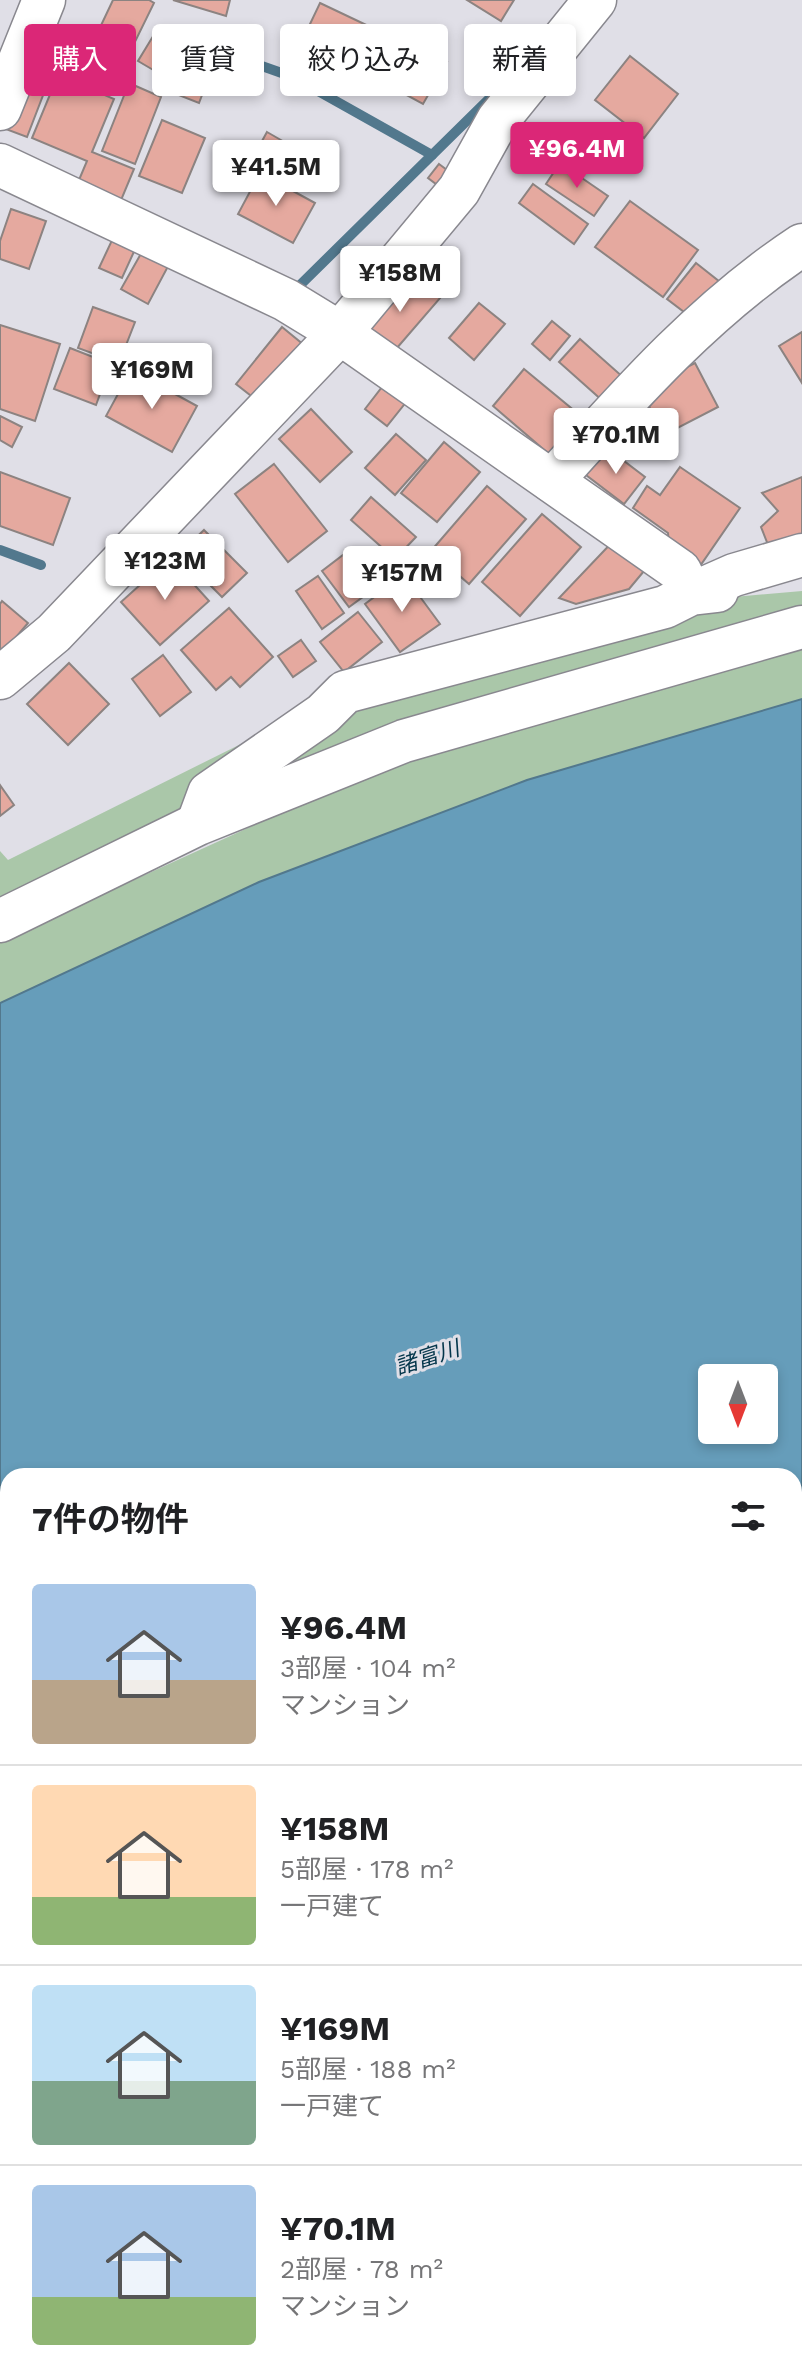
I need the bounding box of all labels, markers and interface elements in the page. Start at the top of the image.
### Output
chip: 購入 [24,24,136,96]
chip: 賃貸 [152,24,264,96]
chip: 絞り込み [280,24,448,96]
chip: 新着 [464,24,576,96]
pin: ¥96.4M [512,122,642,190]
text: ¥96.4M [528,133,626,163]
pin: ¥41.5M [211,140,341,208]
text: ¥41.5M [230,151,322,181]
pin: ¥158M [344,246,456,314]
text: ¥158M [358,257,442,287]
pin: ¥169M [96,343,208,411]
text: ¥169M [110,354,194,384]
pin: ¥70.1M [551,408,681,476]
text: ¥70.1M [572,419,660,449]
pin: ¥123M [109,534,221,602]
text: ¥123M [123,545,207,575]
pin: ¥157M [346,546,458,614]
text: ¥157M [361,557,443,587]
water label: 諸富川 [392,1335,464,1380]
north arrow [698,1364,778,1444]
map controls [698,1364,778,1444]
icon: filters [726,1494,770,1538]
text: 7件の物件 [32,1499,189,1539]
text: ¥96.4M [280,1607,407,1647]
icon: home [96,1616,192,1712]
text: 3部屋 · 104 m² [280,1653,456,1683]
text: マンション [280,1690,410,1720]
text: ¥158M [280,1808,389,1848]
icon: home [96,1817,192,1913]
text: 5部屋 · 178 m² [280,1854,454,1884]
text: 一戸建て [280,1891,384,1921]
text: ¥169M [280,2008,390,2048]
icon: home [96,2017,192,2113]
text: 5部屋 · 188 m² [280,2054,456,2084]
text: 一戸建て [280,2091,384,2121]
text: ¥70.1M [280,2208,396,2248]
icon: home [96,2217,192,2313]
text: 2部屋 · 78 m² [280,2254,443,2284]
text: マンション [280,2291,410,2321]

